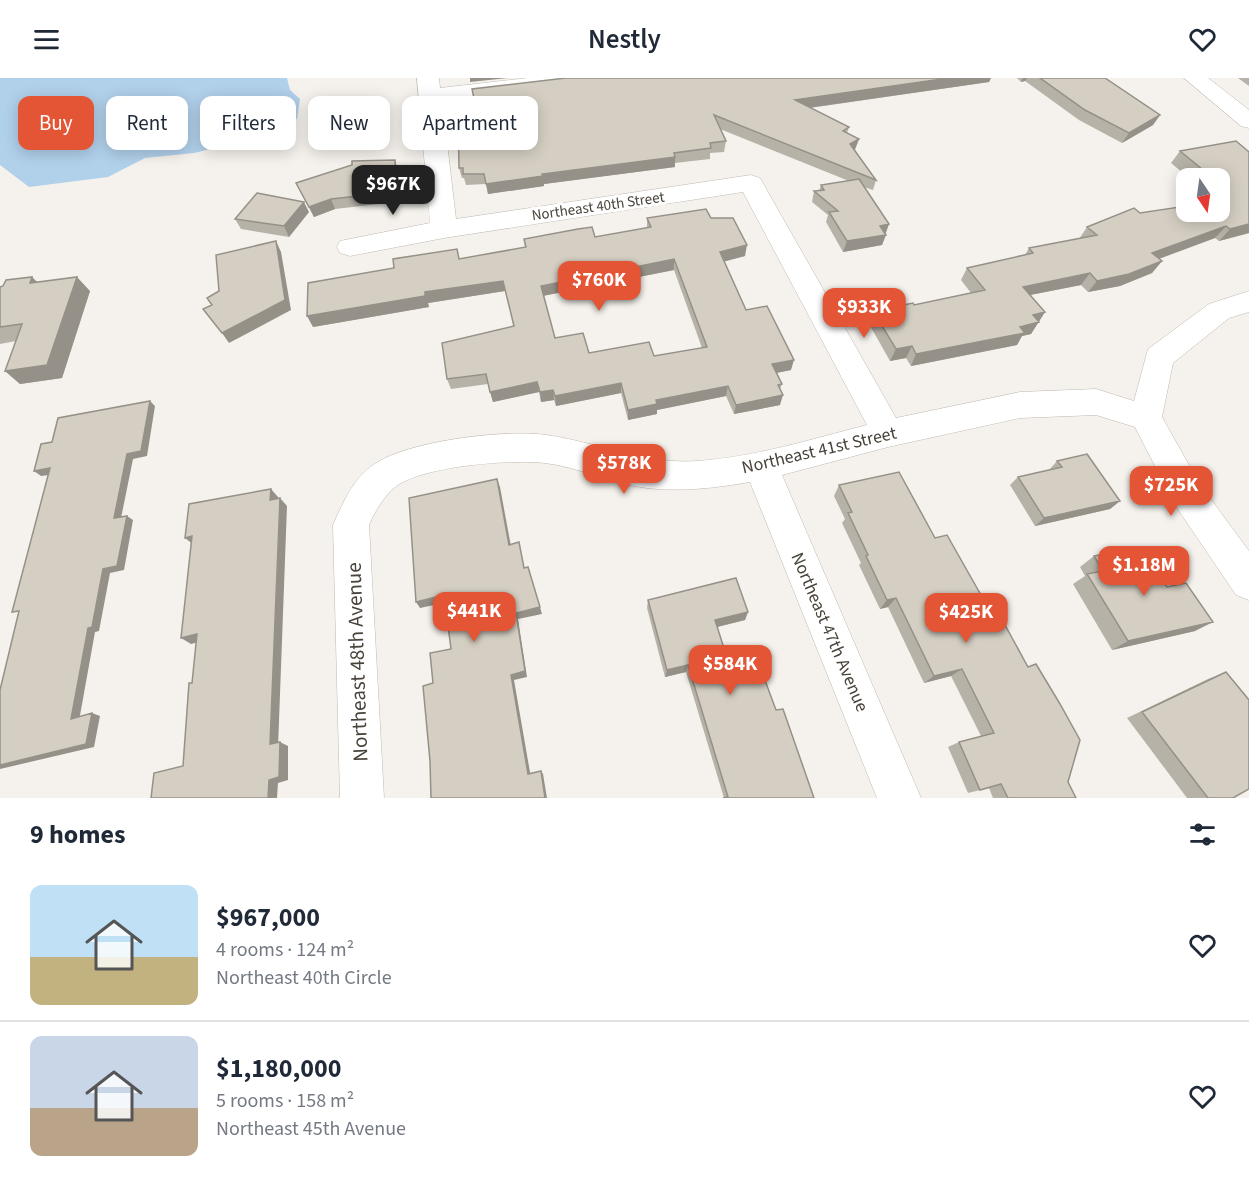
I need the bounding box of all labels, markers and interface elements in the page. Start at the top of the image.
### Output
text: Nestly [588,20,661,59]
icon: menu [30,23,63,56]
icon: heart [1186,23,1219,56]
chip: Buy [18,96,94,150]
chip: Rent [106,96,188,150]
chip: Filters [200,96,296,150]
chip: New [308,96,390,150]
chip: Apartment [402,96,538,150]
pin: $967K [351,165,435,216]
north arrow [1176,168,1230,222]
map controls [1176,168,1230,222]
text: $967K [366,170,420,198]
street label: Northeast 40th Street [530,187,666,226]
pin: $760K [557,261,641,312]
text: $760K [572,266,626,294]
pin: $933K [822,288,906,339]
text: $933K [837,293,891,321]
street label: Northeast 41st Street [739,421,899,480]
pin: $578K [582,444,666,495]
text: $578K [597,449,651,477]
pin: $725K [1129,466,1213,517]
text: $725K [1144,471,1198,499]
pin: $1.18M [1095,546,1193,597]
street label: Northeast 47th Avenue [785,549,874,716]
text: $1.18M [1112,551,1176,579]
street label: Northeast 48th Avenue [339,562,375,762]
pin: $441K [432,592,516,643]
pin: $425K [924,593,1008,644]
text: $441K [447,597,501,625]
text: $425K [939,598,993,626]
pin: $584K [688,645,772,696]
text: $584K [703,650,757,678]
text: 9 homes [30,816,125,853]
icon: filters [1186,818,1219,851]
text: $967,000 [216,899,320,936]
icon: home [78,909,150,981]
icon: heart [1186,929,1219,962]
text: 4 rooms · 124 m² [216,936,354,964]
text: Northeast 40th Circle [216,964,392,992]
text: $1,180,000 [216,1050,341,1087]
icon: home [78,1060,150,1132]
icon: heart [1186,1080,1219,1113]
text: 5 rooms · 158 m² [216,1087,354,1115]
text: Northeast 45th Avenue [216,1115,406,1143]

